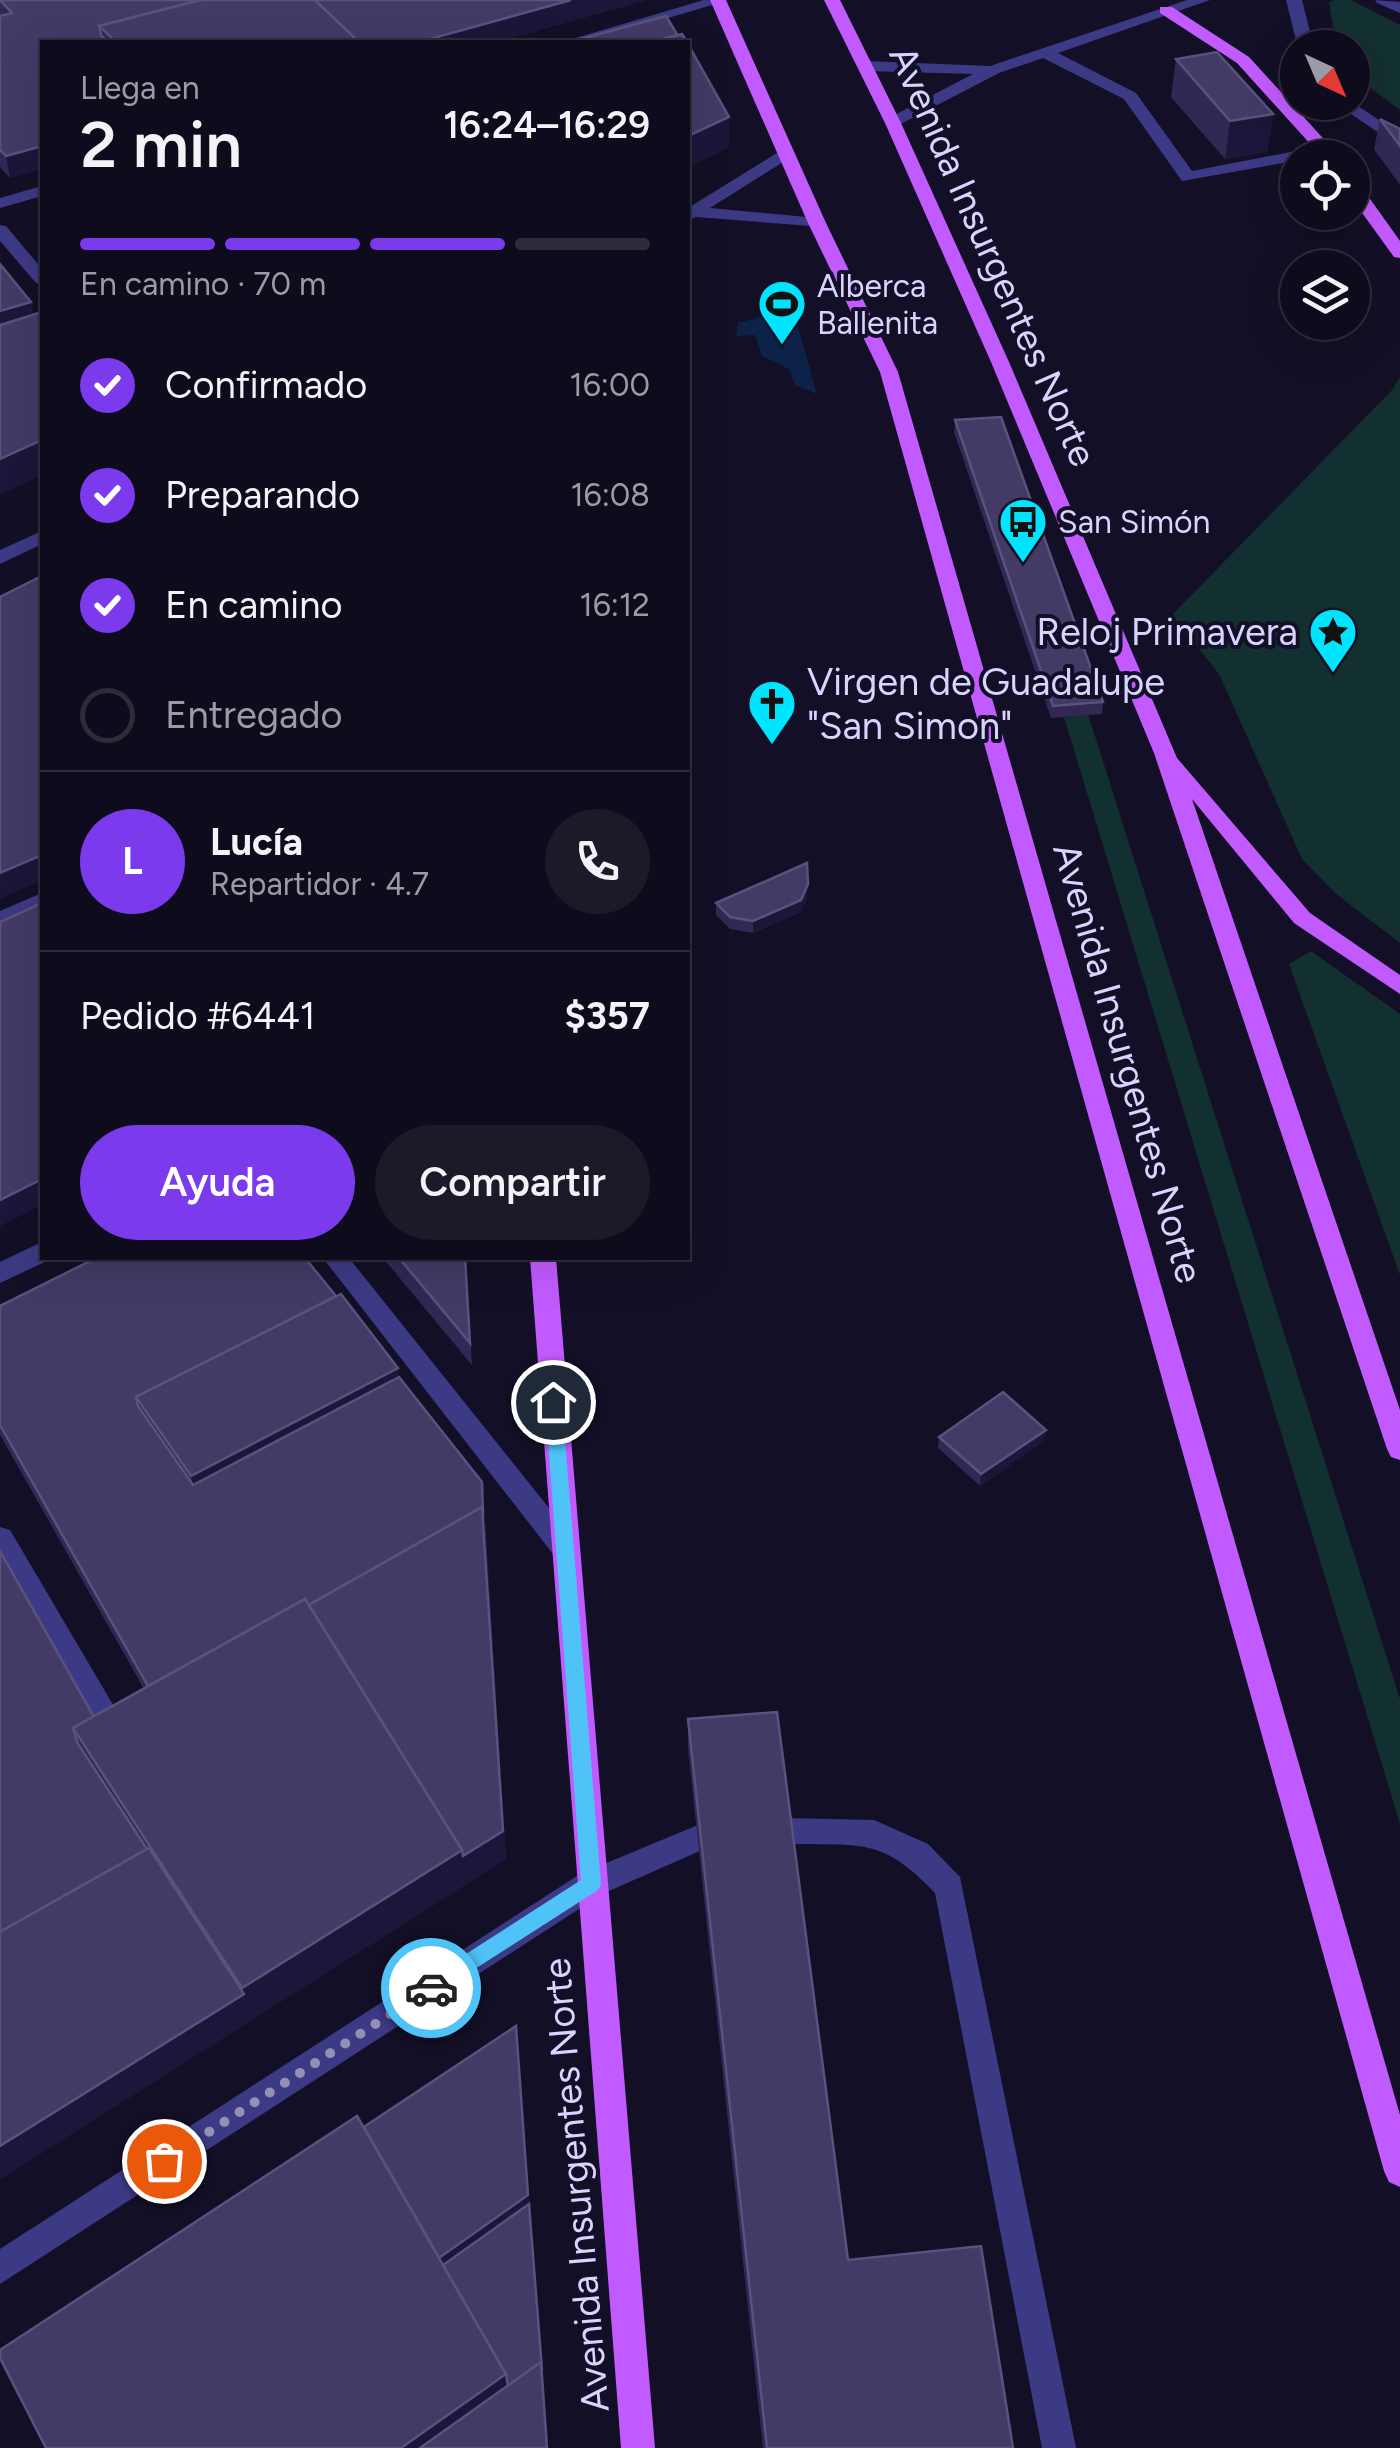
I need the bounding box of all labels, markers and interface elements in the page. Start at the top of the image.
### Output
north arrow [1280,30,1370,120]
map controls [1280,30,1370,340]
street label: Avenida Insurgentes Norte [879,39,1107,473]
text: Llega en [80,69,200,107]
text: 16:24–16:29 [443,102,650,148]
text: 2 min [80,105,242,183]
button: locate [1280,140,1370,230]
button: layers [1280,250,1370,340]
text: En camino · 70 m [80,265,326,303]
place label: Alberca Ballenita [817,267,938,342]
sports icon: Alberca Ballenita [756,278,808,346]
icon: check [80,358,135,413]
text: Confirmado [165,362,367,408]
text: 16:00 [570,366,650,404]
icon: check [80,468,135,523]
text: Preparando [165,472,360,518]
text: 16:08 [570,476,650,514]
bus stop icon: San Simón [997,496,1049,564]
place label: San Simón [1058,503,1210,541]
icon: check [80,578,135,633]
text: En camino [165,582,342,628]
text: 16:12 [579,586,650,624]
place icon: Reloj Primavera [1307,606,1359,674]
place label: Reloj Primavera [1036,609,1298,655]
place label: Virgen de Guadalupe "San Simon" [807,659,1165,749]
church icon: Virgen de Guadalupe "San Simon" [746,678,798,746]
text: Entregado [165,692,343,738]
button: phone [545,809,650,914]
text: Lucía [210,819,303,865]
text: L [122,838,143,884]
street label: Avenida Insurgentes Norte [1043,838,1213,1288]
text: Repartidor · 4.7 [210,865,429,903]
text: Pedido #6441 [80,993,315,1039]
text: $357 [565,993,650,1039]
button: Ayuda [80,1125,355,1240]
button: Compartir [375,1125,650,1240]
pin [511,1360,596,1445]
icon: home [526,1375,581,1430]
courier [381,1938,481,2038]
street label: Avenida Insurgentes Norte [533,1956,619,2414]
icon: car [404,1961,459,2016]
pin [122,2119,207,2204]
icon: bag [137,2134,192,2189]

